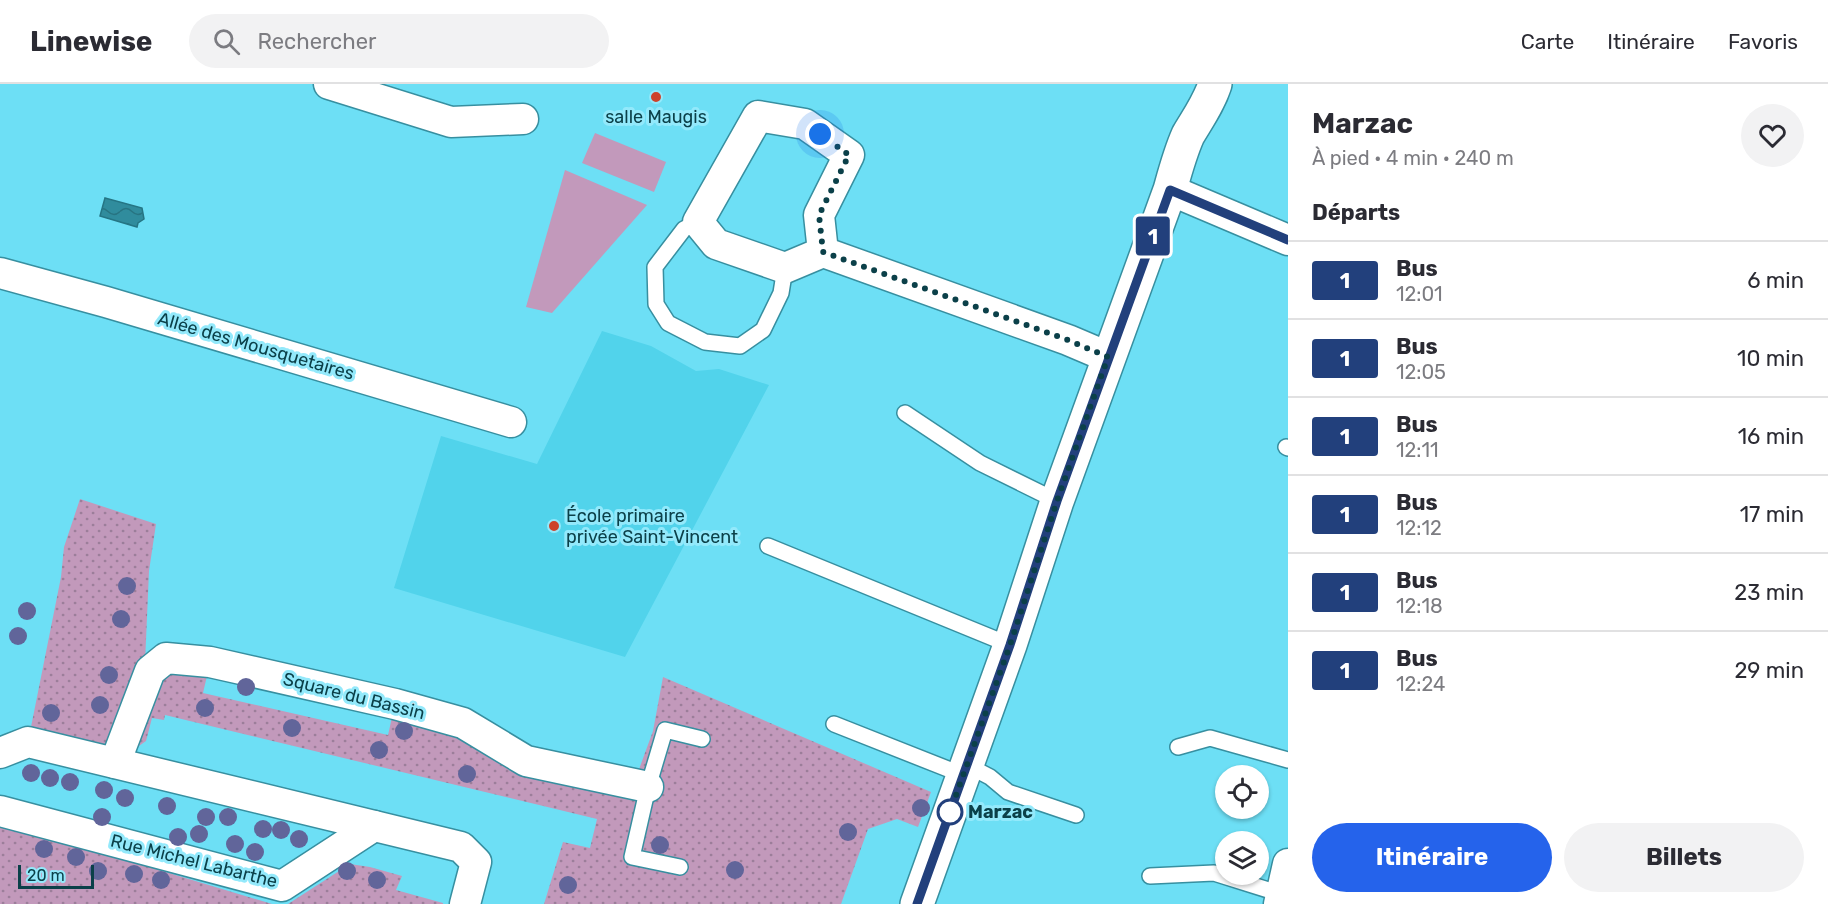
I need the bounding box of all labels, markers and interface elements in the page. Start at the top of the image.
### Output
search box [189,14,609,68]
text: Linewise [30,25,153,58]
icon: search [210,25,243,58]
text: Rechercher [258,28,376,55]
text: Carte [1521,29,1574,54]
text: Itinéraire [1607,29,1695,54]
text: Favoris [1728,29,1798,54]
marker: salle Maugis [649,90,663,104]
button: heart [1741,104,1804,167]
place label: salle Maugis [605,106,707,128]
text: Marzac [1312,107,1413,140]
your location [805,119,835,149]
text: À pied · 4 min · 240 m [1312,146,1514,170]
text: Départs [1312,199,1400,226]
line badge: 1 [1134,216,1172,256]
text: 1 [1148,224,1158,249]
text: Bus [1396,255,1438,282]
text: 6 min [1747,267,1804,294]
text: 1 [1340,268,1350,293]
text: 12:01 [1396,282,1443,306]
street label: Allée des Mousquetaires [155,307,357,385]
text: Bus [1396,333,1438,360]
text: 10 min [1737,345,1804,372]
text: 1 [1340,346,1350,371]
text: 12:05 [1396,360,1446,384]
text: Bus [1396,411,1438,438]
text: 16 min [1738,423,1804,450]
text: 1 [1340,424,1350,449]
text: 12:11 [1396,438,1439,462]
text: Bus [1396,489,1438,516]
text: 17 min [1740,501,1804,528]
text: 1 [1340,502,1350,527]
place label: École primaire privée Saint-Vincent [566,505,738,548]
text: 12:12 [1396,516,1442,540]
marker: École primaire privée Saint-Vincent [547,519,561,533]
text: Bus [1396,567,1438,594]
text: 23 min [1734,579,1804,606]
text: 1 [1340,580,1350,605]
text: 12:18 [1396,594,1443,618]
text: Bus [1396,645,1438,672]
text: 29 min [1734,657,1804,684]
text: 1 [1340,658,1350,683]
street label: Square du Bassin [281,668,427,724]
text: 12:24 [1396,672,1445,696]
map controls [1215,765,1269,885]
button: locate [1215,765,1269,819]
marker: Marzac [937,799,963,825]
place label: Marzac [968,801,1033,823]
button: Itinéraire [1312,823,1552,892]
button: Billets [1564,823,1804,892]
street label: Rue Michel Labarthe [108,830,280,892]
button: layers [1215,831,1269,885]
scale bar [18,862,94,890]
text: 20 m [27,866,65,885]

